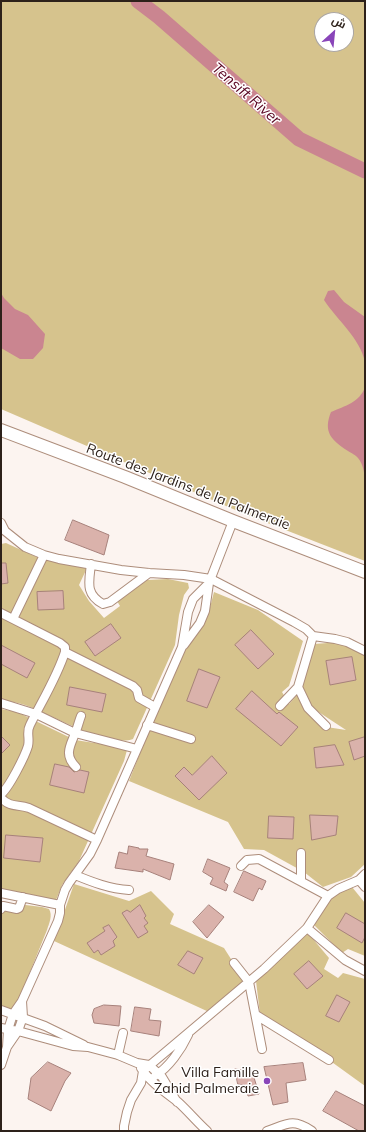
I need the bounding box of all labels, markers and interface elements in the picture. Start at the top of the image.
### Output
north arrow [314,12,354,52]
text: ش [330,13,348,32]
water label: Tensift River [208,59,284,129]
street label: Route des Jardins de la Palmeraie [84,440,292,534]
place label: Villa Famille Zahid Palmeraie [154,1065,259,1098]
marker: Villa Famille Zahid Palmeraie [262,1076,272,1086]

